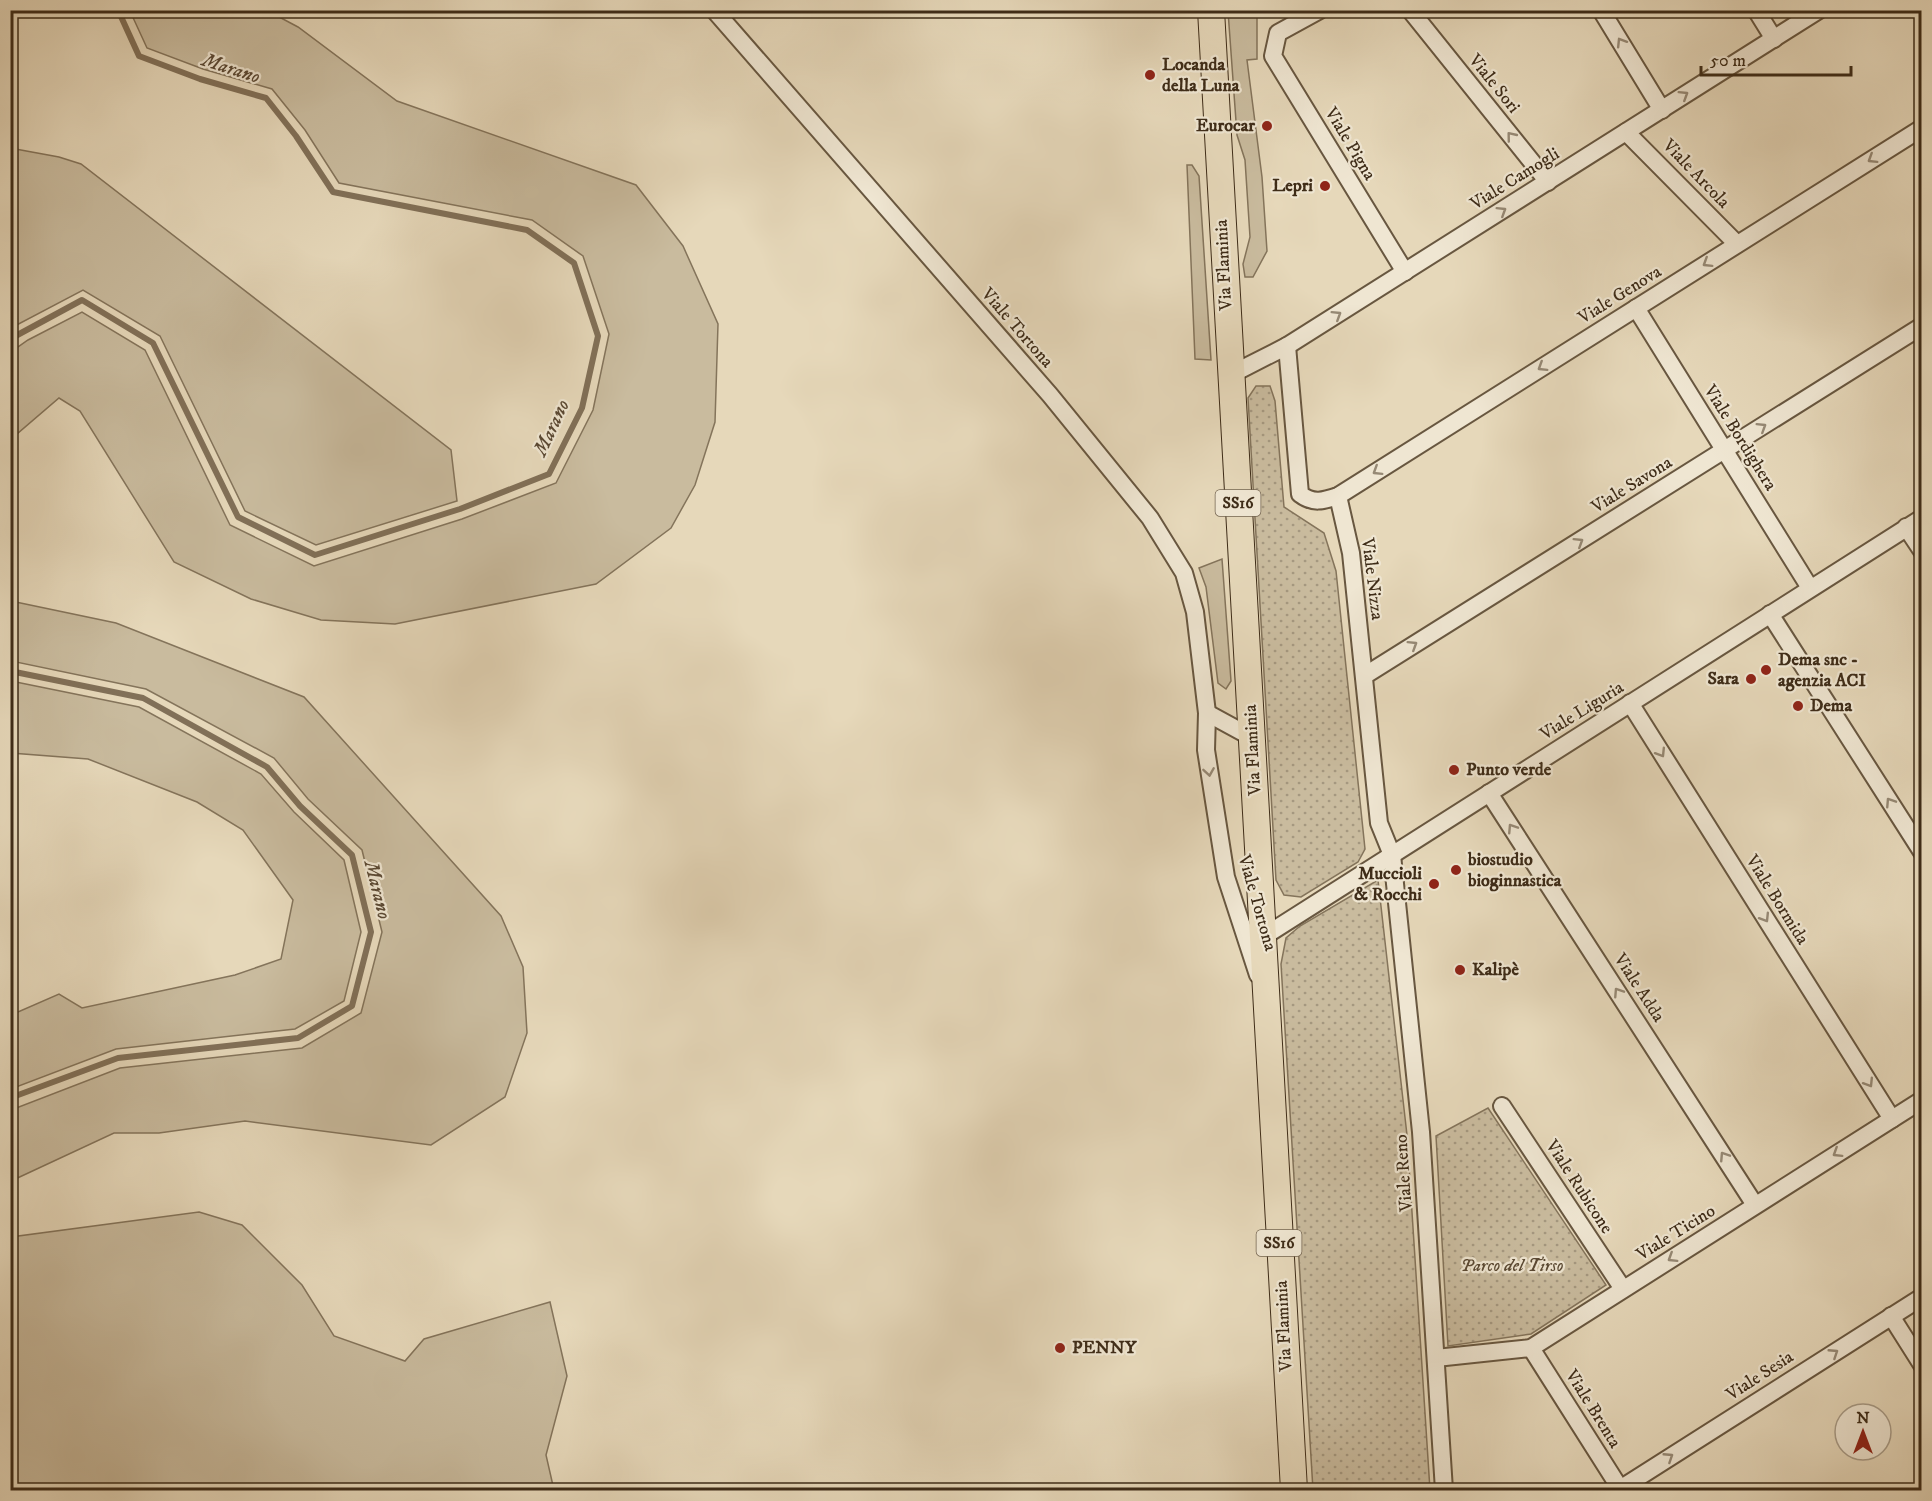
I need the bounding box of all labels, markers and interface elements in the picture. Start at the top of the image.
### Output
one-way arrow [1616,38,1628,48]
scale bar [1701,39,1851,77]
water label: Marano [197,47,263,90]
street label: Viale Sori [1463,49,1524,118]
text: 50 m [1710,50,1746,72]
place label: Locanda della Luna [1162,54,1240,97]
marker: Locanda della Luna [1143,68,1157,82]
one-way arrow [1678,92,1689,103]
street label: Viale Pigna [1319,103,1380,185]
place label: Eurocar [1196,115,1255,137]
marker: Eurocar [1260,119,1274,133]
one-way arrow [1507,132,1518,143]
street label: Viale Arcola [1657,134,1735,213]
street label: Viale Camogli [1466,143,1564,216]
one-way arrow [1868,152,1878,164]
place label: Lepri [1272,175,1313,197]
marker: Lepri [1318,179,1332,193]
one-way arrow [1496,206,1506,218]
street label: Via Flaminia [1211,218,1237,312]
one-way arrow [1703,256,1713,268]
street label: Viale Genova [1573,261,1666,330]
street label: Viale Tortona [976,283,1058,373]
one-way arrow [1331,310,1341,322]
one-way arrow [1538,360,1548,372]
street label: Viale Bordighera [1698,380,1781,495]
water label: Marano [527,396,576,462]
one-way arrow [1755,423,1766,434]
street label: Viale Savona [1587,451,1677,519]
one-way arrow [1373,464,1383,476]
road number: SS16 [1216,490,1260,516]
street label: Viale Nizza [1356,536,1388,622]
one-way arrow [1572,538,1583,549]
one-way arrow [1407,641,1417,653]
place label: Dema snc - agenzia ACI [1778,649,1866,692]
marker: Dema snc - agenzia ACI [1759,663,1773,677]
place label: Sara [1708,668,1739,690]
marker: Sara [1744,672,1758,686]
street label: Viale Liguria [1535,677,1628,746]
place label: Dema [1810,695,1852,717]
marker: Dema [1791,699,1805,713]
street label: Via Flaminia [1240,703,1266,797]
one-way arrow [1654,747,1666,757]
place label: Punto verde [1466,759,1552,781]
marker: Punto verde [1447,763,1461,777]
one-way arrow [1203,767,1215,776]
one-way arrow [1886,798,1897,809]
one-way arrow [1508,824,1520,834]
place label: biostudio bioginnastica [1467,849,1562,892]
street label: Viale Bormida [1740,850,1813,949]
street label: Viale Tortona [1233,851,1281,954]
water label: Marano [357,856,396,922]
place label: Muccioli & Rocchi [1354,863,1422,906]
marker: biostudio bioginnastica [1449,863,1463,877]
marker: Muccioli & Rocchi [1427,877,1441,891]
one-way arrow [1758,911,1769,922]
street label: Viale Adda [1608,949,1669,1027]
place label: Kalipè [1472,959,1519,981]
marker: Kalipè [1453,963,1467,977]
one-way arrow [1614,988,1625,999]
one-way arrow [1862,1076,1873,1087]
street label: Viale Reno [1390,1133,1418,1213]
street label: Viale Rubicone [1540,1135,1617,1238]
one-way arrow [1833,1146,1843,1158]
one-way arrow [1719,1152,1731,1162]
street label: Viale Ticino [1632,1200,1720,1266]
road number: SS16 [1256,1230,1302,1256]
one-way arrow [1668,1251,1678,1263]
park label: Parco del Tirso [1461,1255,1564,1277]
street label: Via Flaminia [1271,1279,1297,1373]
place label: PENNY [1072,1337,1137,1359]
marker: PENNY [1053,1341,1067,1355]
street label: Viale Sesia [1722,1346,1798,1406]
one-way arrow [1828,1348,1838,1360]
street label: Viale Brenta [1560,1365,1626,1453]
north arrow [1833,1402,1893,1462]
text: N [1856,1408,1870,1428]
one-way arrow [1663,1454,1674,1465]

